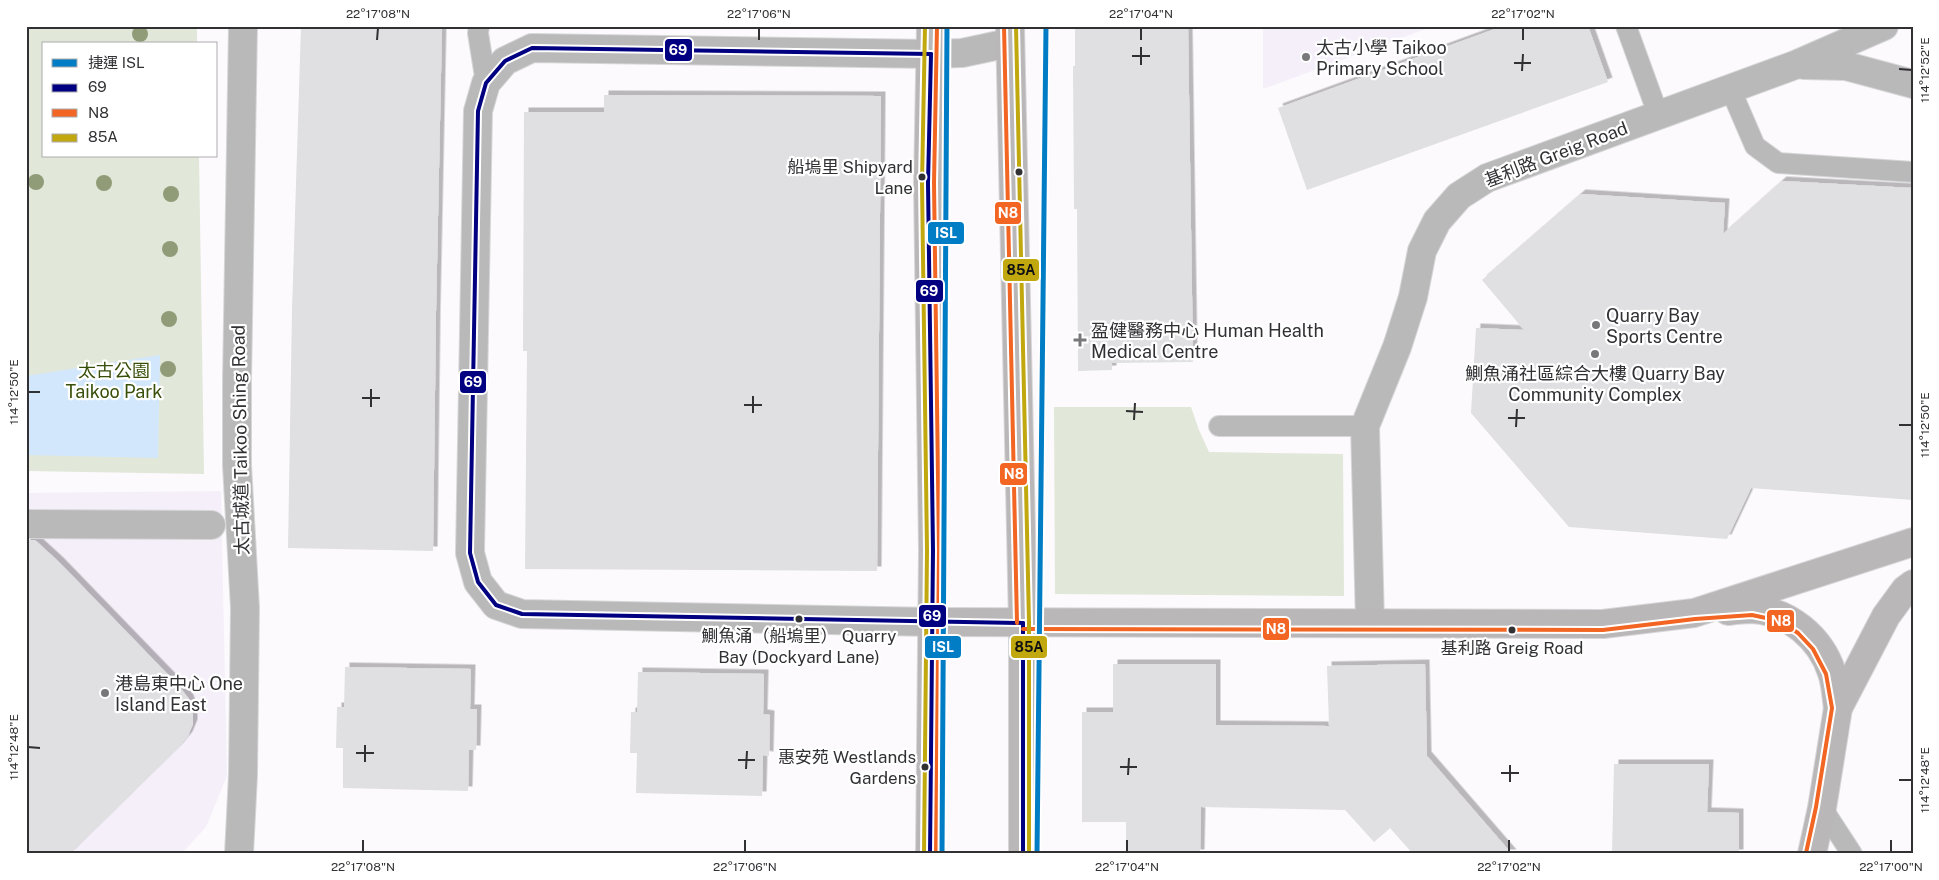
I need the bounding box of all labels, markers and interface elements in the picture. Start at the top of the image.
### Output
text: 22°17'08"N [346,7,410,21]
text: 22°17'06"N [727,7,791,21]
text: 22°17'04"N [1109,7,1173,21]
text: 22°17'02"N [1491,7,1555,21]
place label: 太古小學 Taikoo Primary School [1316,37,1447,79]
text: 114°12'52"E [1918,37,1932,103]
line badge: 69 [664,38,693,62]
legend [42,42,218,158]
text: 69 [669,42,687,58]
marker: 太古小學 Taikoo Primary School [1300,51,1312,63]
text: 捷運 ISL [88,54,145,71]
text: 69 [88,78,107,95]
text: N8 [88,104,109,121]
street label: 基利路 Greig Road [1482,117,1630,191]
text: 85A [88,128,118,145]
place label: 船塢里 Shipyard Lane [787,157,913,198]
unlabelled marker [1014,167,1024,177]
marker: 船塢里 Shipyard Lane [917,172,927,182]
line badge: N8 [994,201,1022,225]
text: N8 [998,205,1018,221]
line badge: ISL [927,221,965,245]
text: ISL [935,225,957,241]
line badge: 85A [1002,258,1040,282]
text: 85A [1006,262,1036,278]
line badge: 69 [915,279,944,303]
text: 69 [920,283,938,299]
place label: Quarry Bay Sports Centre [1606,305,1723,347]
marker: Quarry Bay Sports Centre [1590,319,1602,331]
place label: 盈健醫務中心 Human Health Medical Centre [1091,320,1324,362]
street label: 太古城道 Taikoo Shing Road [227,325,253,555]
marker: 盈健醫務中心 Human Health Medical Centre [1073,333,1087,347]
marker: 鰂魚涌社區綜合大樓 Quarry Bay Community Complex [1589,348,1601,360]
text: 114°12'50"E [7,359,21,425]
park label: 太古公園 Taikoo Park [66,360,162,402]
place label: 鰂魚涌社區綜合大樓 Quarry Bay Community Complex [1465,363,1725,405]
line badge: 69 [459,370,487,394]
text: 69 [464,374,482,390]
text: 114°12'50"E [1918,392,1932,458]
line badge: N8 [999,462,1028,486]
text: N8 [1004,466,1024,482]
line badge: 69 [918,604,947,628]
text: 69 [923,608,941,624]
line badge: N8 [1766,609,1795,633]
text: N8 [1771,613,1791,629]
marker: 鰂魚涌（船塢里） Quarry Bay (Dockyard Lane) [794,614,804,624]
line badge: N8 [1262,617,1290,641]
text: N8 [1266,621,1286,637]
marker: 基利路 Greig Road [1507,625,1517,635]
place label: 鰂魚涌（船塢里） Quarry Bay (Dockyard Lane) [702,626,896,667]
line badge: ISL [924,635,962,659]
line badge: 85A [1010,635,1048,659]
place label: 基利路 Greig Road [1441,638,1583,658]
text: ISL [932,639,954,655]
text: 85A [1014,639,1044,655]
place label: 港島東中心 One Island East [115,673,243,715]
marker: 港島東中心 One Island East [99,687,111,699]
text: 114°12'48"E [7,714,21,780]
place label: 惠安苑 Westlands Gardens [778,747,916,788]
text: 114°12'48"E [1918,747,1932,813]
marker: 惠安苑 Westlands Gardens [920,762,930,772]
text: 22°17'08"N [331,860,395,874]
text: 22°17'06"N [713,860,777,874]
text: 22°17'04"N [1095,860,1159,874]
text: 22°17'02"N [1477,860,1541,874]
text: 22°17'00"N [1859,860,1923,874]

